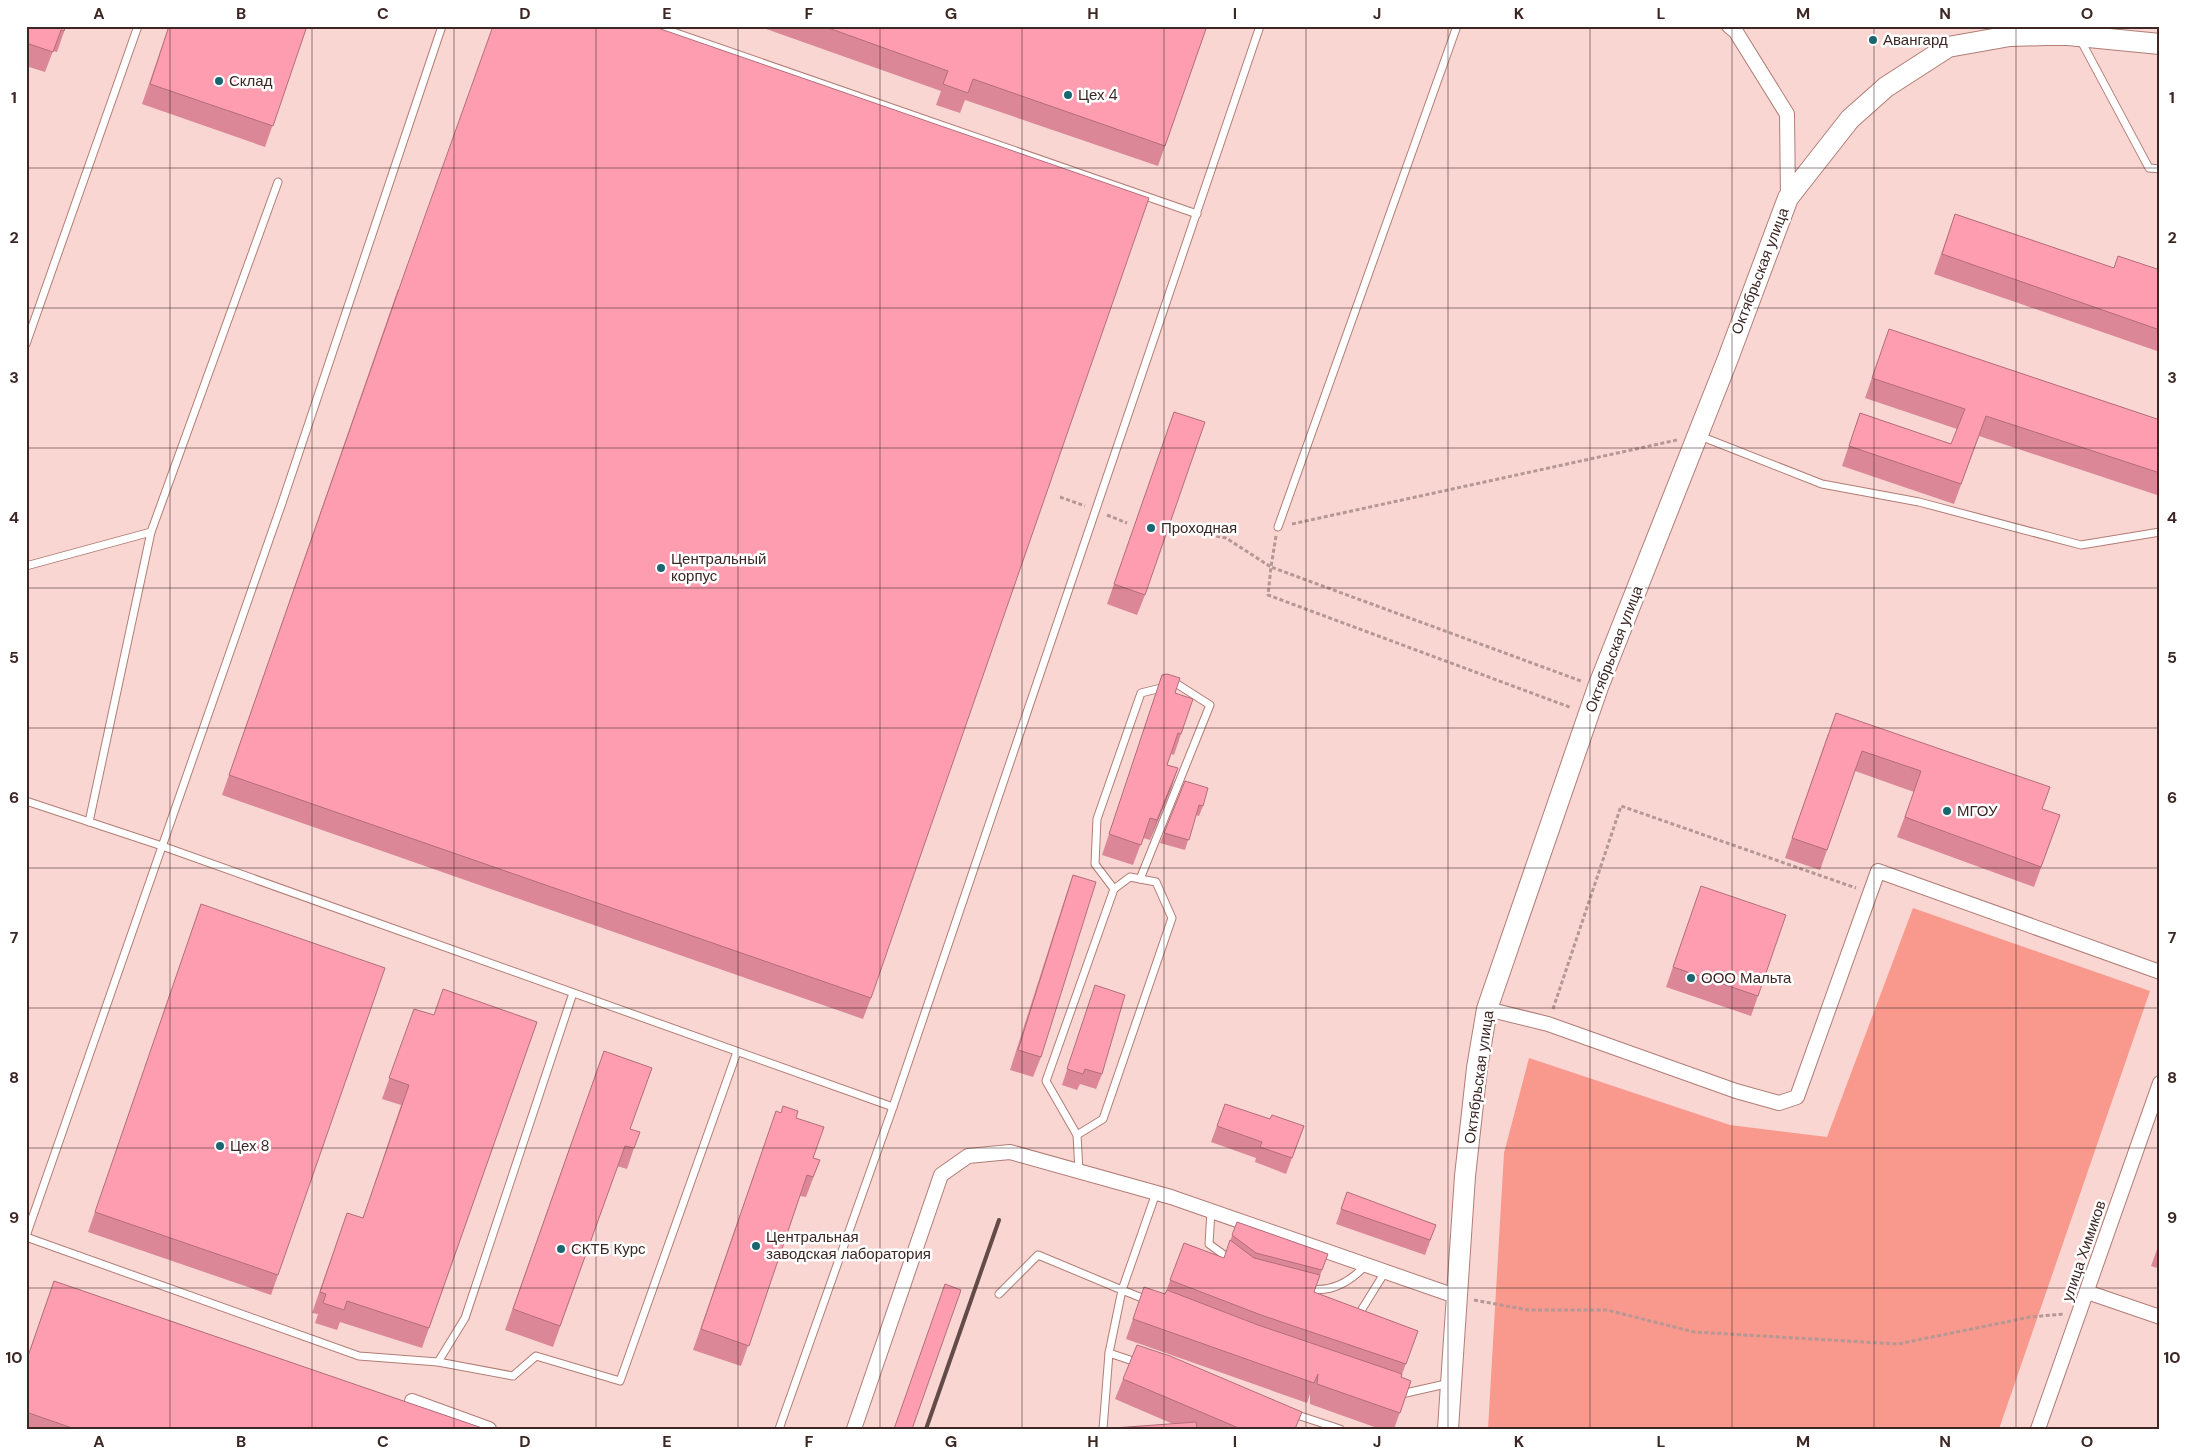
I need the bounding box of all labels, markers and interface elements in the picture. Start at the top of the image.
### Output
text: A [93,3,105,24]
text: B [236,3,246,24]
text: C [377,3,389,24]
text: D [519,3,531,24]
text: E [662,3,672,24]
text: F [805,3,814,24]
text: G [945,3,957,24]
text: H [1087,3,1099,24]
text: I [1233,3,1237,24]
text: J [1373,3,1381,24]
text: K [1514,3,1525,24]
text: L [1657,3,1666,24]
text: M [1796,3,1810,24]
text: N [1939,3,1951,24]
text: O [2081,3,2093,24]
place label: Авангард [1883,30,1948,50]
marker: Авангард [1867,34,1879,46]
place label: Склад [229,71,273,91]
marker: Склад [213,75,225,87]
place label: Цех 4 [1078,85,1118,105]
text: 1 [11,87,17,108]
text: 1 [2169,87,2175,108]
marker: Цех 4 [1062,89,1074,101]
street label: Октябрьская улица [1727,204,1794,337]
text: 2 [9,227,19,248]
text: 2 [2167,227,2177,248]
text: 3 [9,367,19,388]
text: 3 [2167,367,2177,388]
text: 4 [9,507,19,528]
text: 4 [2167,507,2177,528]
place label: Проходная [1161,518,1237,538]
marker: Проходная [1145,522,1157,534]
place label: Центральный корпус [671,549,766,586]
marker: Центральный корпус [655,562,667,574]
street label: Октябрьская улица [1581,582,1648,715]
text: 5 [9,647,19,668]
text: 5 [2167,647,2177,668]
text: 6 [9,787,19,808]
text: 6 [2167,787,2177,808]
place label: МГОУ [1957,801,1998,821]
marker: МГОУ [1941,805,1953,817]
text: 7 [10,927,19,948]
text: 7 [2168,927,2177,948]
place label: ООО Мальта [1701,968,1792,988]
marker: ООО Мальта [1685,972,1697,984]
street label: Октябрьская улица [1460,1009,1498,1145]
text: 8 [9,1067,19,1088]
text: 8 [2167,1067,2177,1088]
place label: Цех 8 [230,1136,270,1156]
marker: Цех 8 [214,1140,226,1152]
street label: улица Химиков [2057,1198,2111,1304]
text: 9 [9,1207,19,1228]
text: 9 [2167,1207,2177,1228]
place label: Центральная заводская лаборатория [766,1227,931,1264]
place label: СКТБ Курс [571,1239,646,1259]
marker: Центральная заводская лаборатория [750,1240,762,1252]
marker: СКТБ Курс [555,1243,567,1255]
text: 10 [5,1347,23,1368]
text: 10 [2163,1347,2181,1368]
text: A [93,1431,105,1452]
text: B [236,1431,246,1452]
text: C [377,1431,389,1452]
text: D [519,1431,531,1452]
text: E [662,1431,672,1452]
text: F [805,1431,814,1452]
text: G [945,1431,957,1452]
text: H [1087,1431,1099,1452]
text: I [1233,1431,1237,1452]
text: J [1373,1431,1381,1452]
text: K [1514,1431,1525,1452]
text: L [1657,1431,1666,1452]
text: M [1796,1431,1810,1452]
text: N [1939,1431,1951,1452]
text: O [2081,1431,2093,1452]

